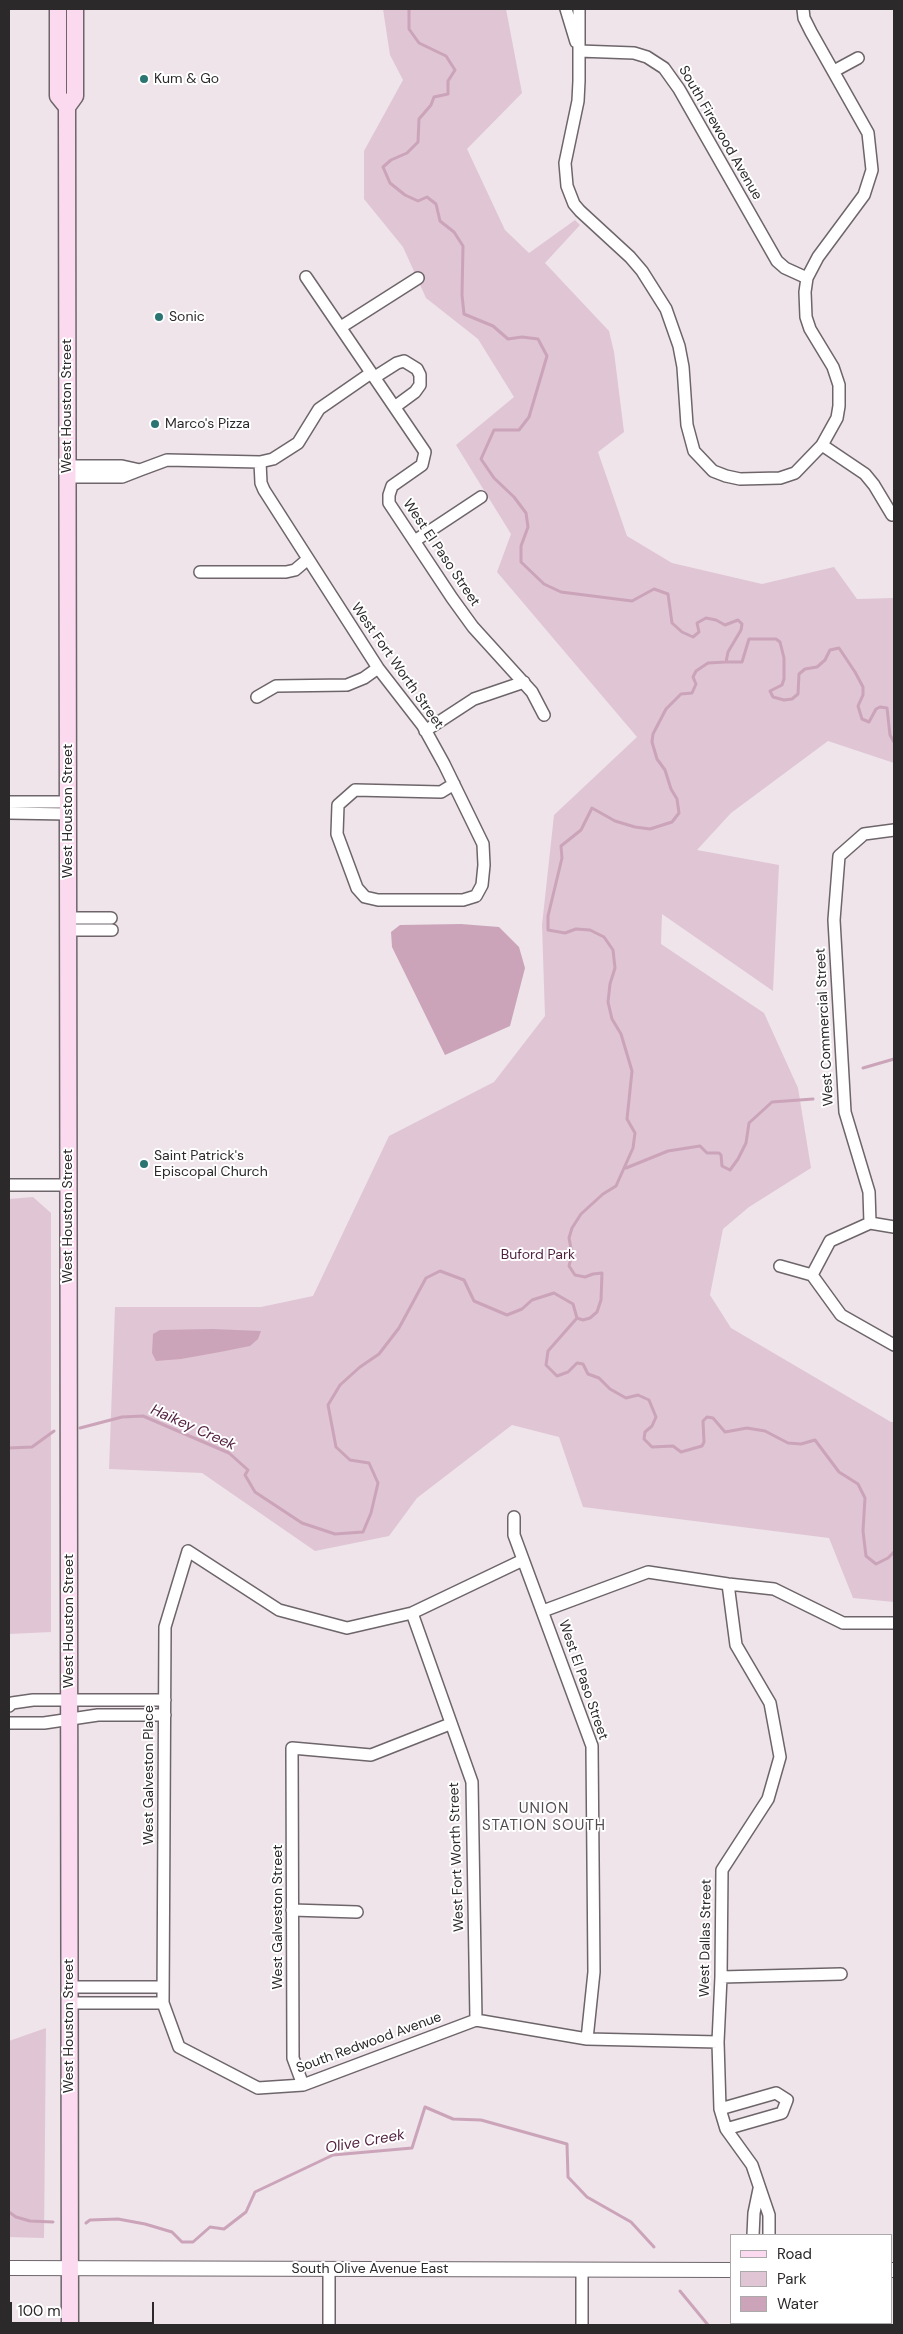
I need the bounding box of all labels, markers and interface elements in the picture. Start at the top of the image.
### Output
street label: South Firewood Avenue [675,63,765,203]
place label: Kum & Go [154,71,219,87]
marker: Kum & Go [138,73,150,85]
place label: Sonic [169,309,205,325]
marker: Sonic [153,311,165,323]
street label: West Houston Street [59,339,75,473]
place label: Marco's Pizza [165,416,250,432]
marker: Marco's Pizza [149,418,161,430]
street label: West El Paso Street [399,496,483,610]
street label: West Fort Worth Street [347,600,447,732]
street label: West Houston Street [60,744,76,878]
street label: West Commercial Street [812,947,838,1107]
place label: Saint Patrick's Episcopal Church [154,1148,268,1180]
street label: West Houston Street [60,1149,76,1283]
marker: Saint Patrick's Episcopal Church [138,1158,150,1170]
park label: Buford Park [501,1247,575,1263]
water label: Haikey Creek [148,1401,238,1455]
street label: West Houston Street [61,1554,77,1688]
street label: West El Paso Street [555,1618,611,1742]
street label: West Galveston Place [141,1705,157,1845]
street label: West Fort Worth Street [446,1782,468,1932]
district label: UNION STATION SOUTH [480,1800,608,1835]
street label: West Galveston Street [270,1845,286,1989]
street label: West Dallas Street [697,1879,715,1997]
street label: West Houston Street [61,1959,77,2093]
street label: South Redwood Avenue [294,2009,444,2077]
water label: Olive Creek [324,2126,406,2158]
legend [730,2234,893,2324]
text: Road [777,2244,812,2264]
street label: South Olive Avenue East [292,2261,448,2277]
text: Park [777,2269,807,2289]
scale bar [12,2292,156,2324]
text: Water [777,2294,818,2314]
text: 100 m [18,2301,61,2321]

